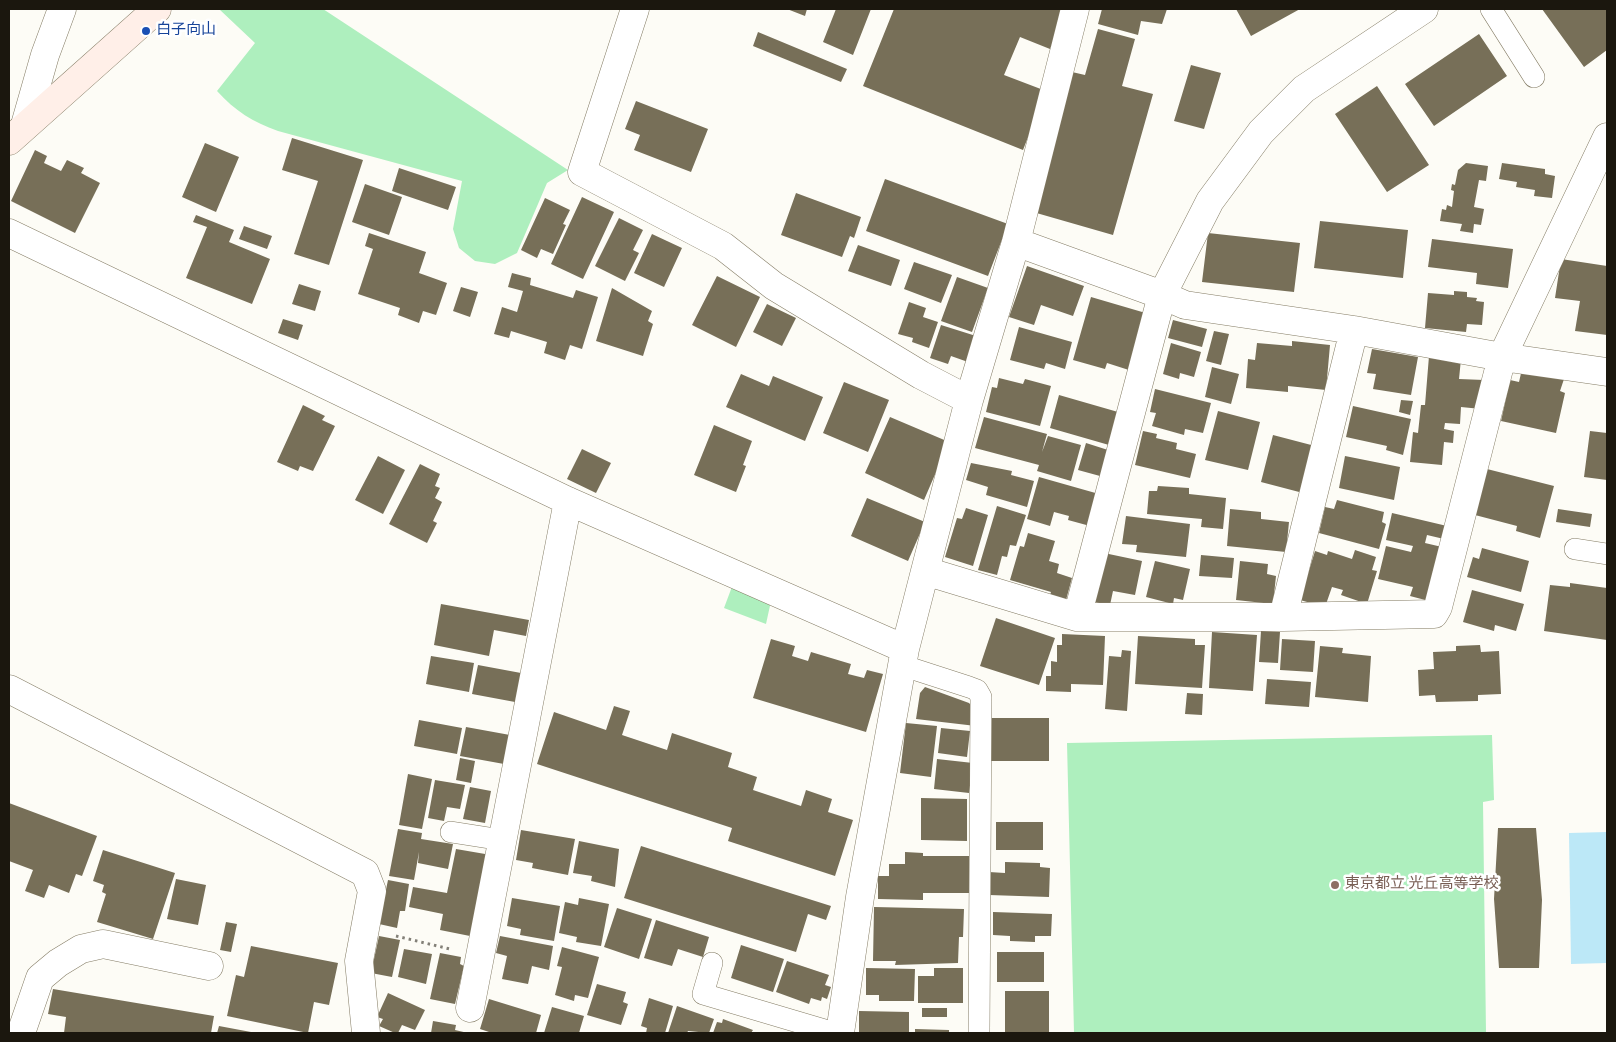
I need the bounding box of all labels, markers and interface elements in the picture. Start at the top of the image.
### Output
place label: 白子向山 [156,22,216,40]
marker: 白子向山 [140,25,152,37]
place label: 東京都立 光丘高等学校 [1345,876,1499,894]
marker: 東京都立 光丘高等学校 [1329,879,1341,891]

